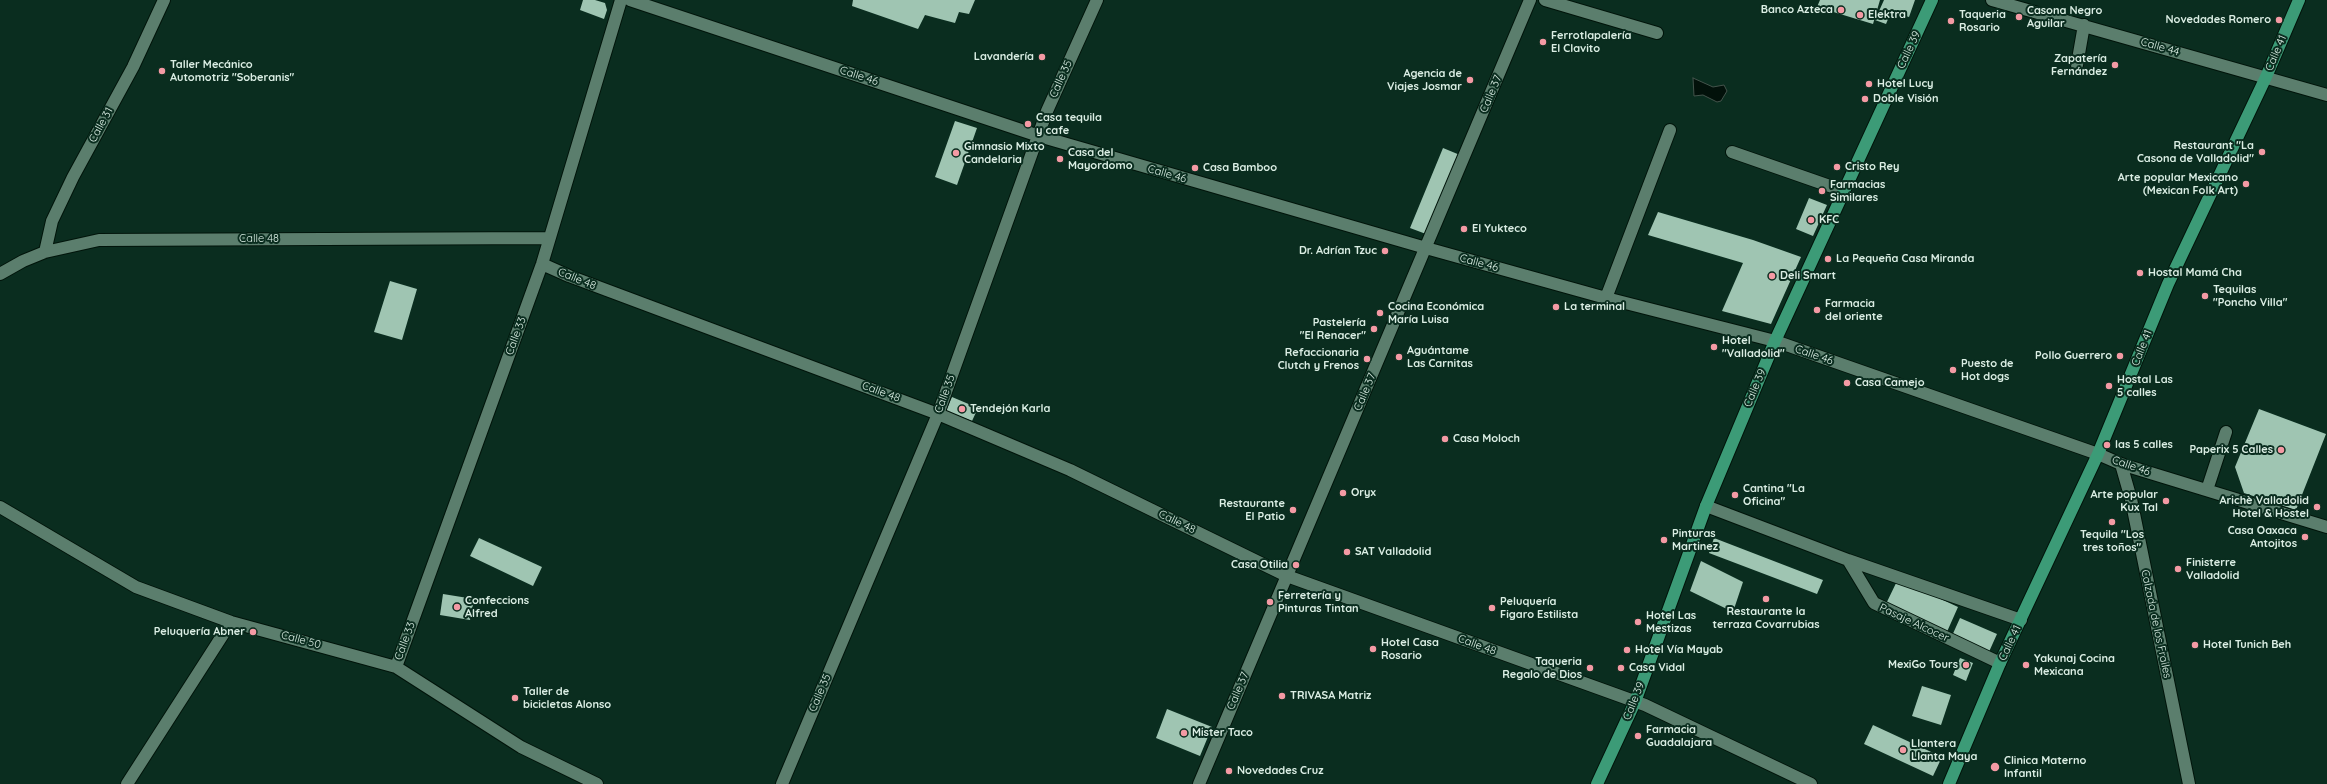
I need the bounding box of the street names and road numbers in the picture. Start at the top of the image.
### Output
street label: Calle 39 [1895,29,1923,71]
street label: Calle 41 [2263,33,2289,73]
street label: Calle 44 [2139,35,2181,59]
street label: Calle 35 [1047,58,1075,100]
street label: Calle 46 [838,64,880,88]
street label: Calle 37 [1477,73,1505,115]
street label: Calle 31 [86,105,116,145]
street label: Calle 46 [1146,162,1188,186]
street label: Calle 48 [239,232,279,246]
street label: Calle 46 [1458,251,1500,275]
street label: Calle 48 [556,265,598,293]
street label: Calle 33 [503,315,529,357]
street label: Calle 41 [2129,328,2155,368]
street label: Calle 46 [1793,342,1835,368]
street label: Calle 39 [1741,367,1769,409]
street label: Calle 37 [1351,371,1379,413]
street label: Calle 35 [932,373,958,415]
street label: Calle 48 [860,379,902,405]
street label: Calle 46 [2110,453,2152,479]
street label: Calle 48 [1156,507,1198,537]
street label: Calzada de los Frailes [2138,568,2174,680]
street label: Pasaje Alcocer [1877,601,1951,645]
street label: Calle 33 [392,620,418,662]
street label: Calle 41 [1996,623,2024,663]
street label: Calle 50 [280,628,322,652]
street label: Calle 48 [1456,632,1498,658]
street label: Calle 37 [1224,670,1252,712]
street label: Calle 35 [806,672,834,714]
street label: Calle 39 [1620,680,1648,722]

